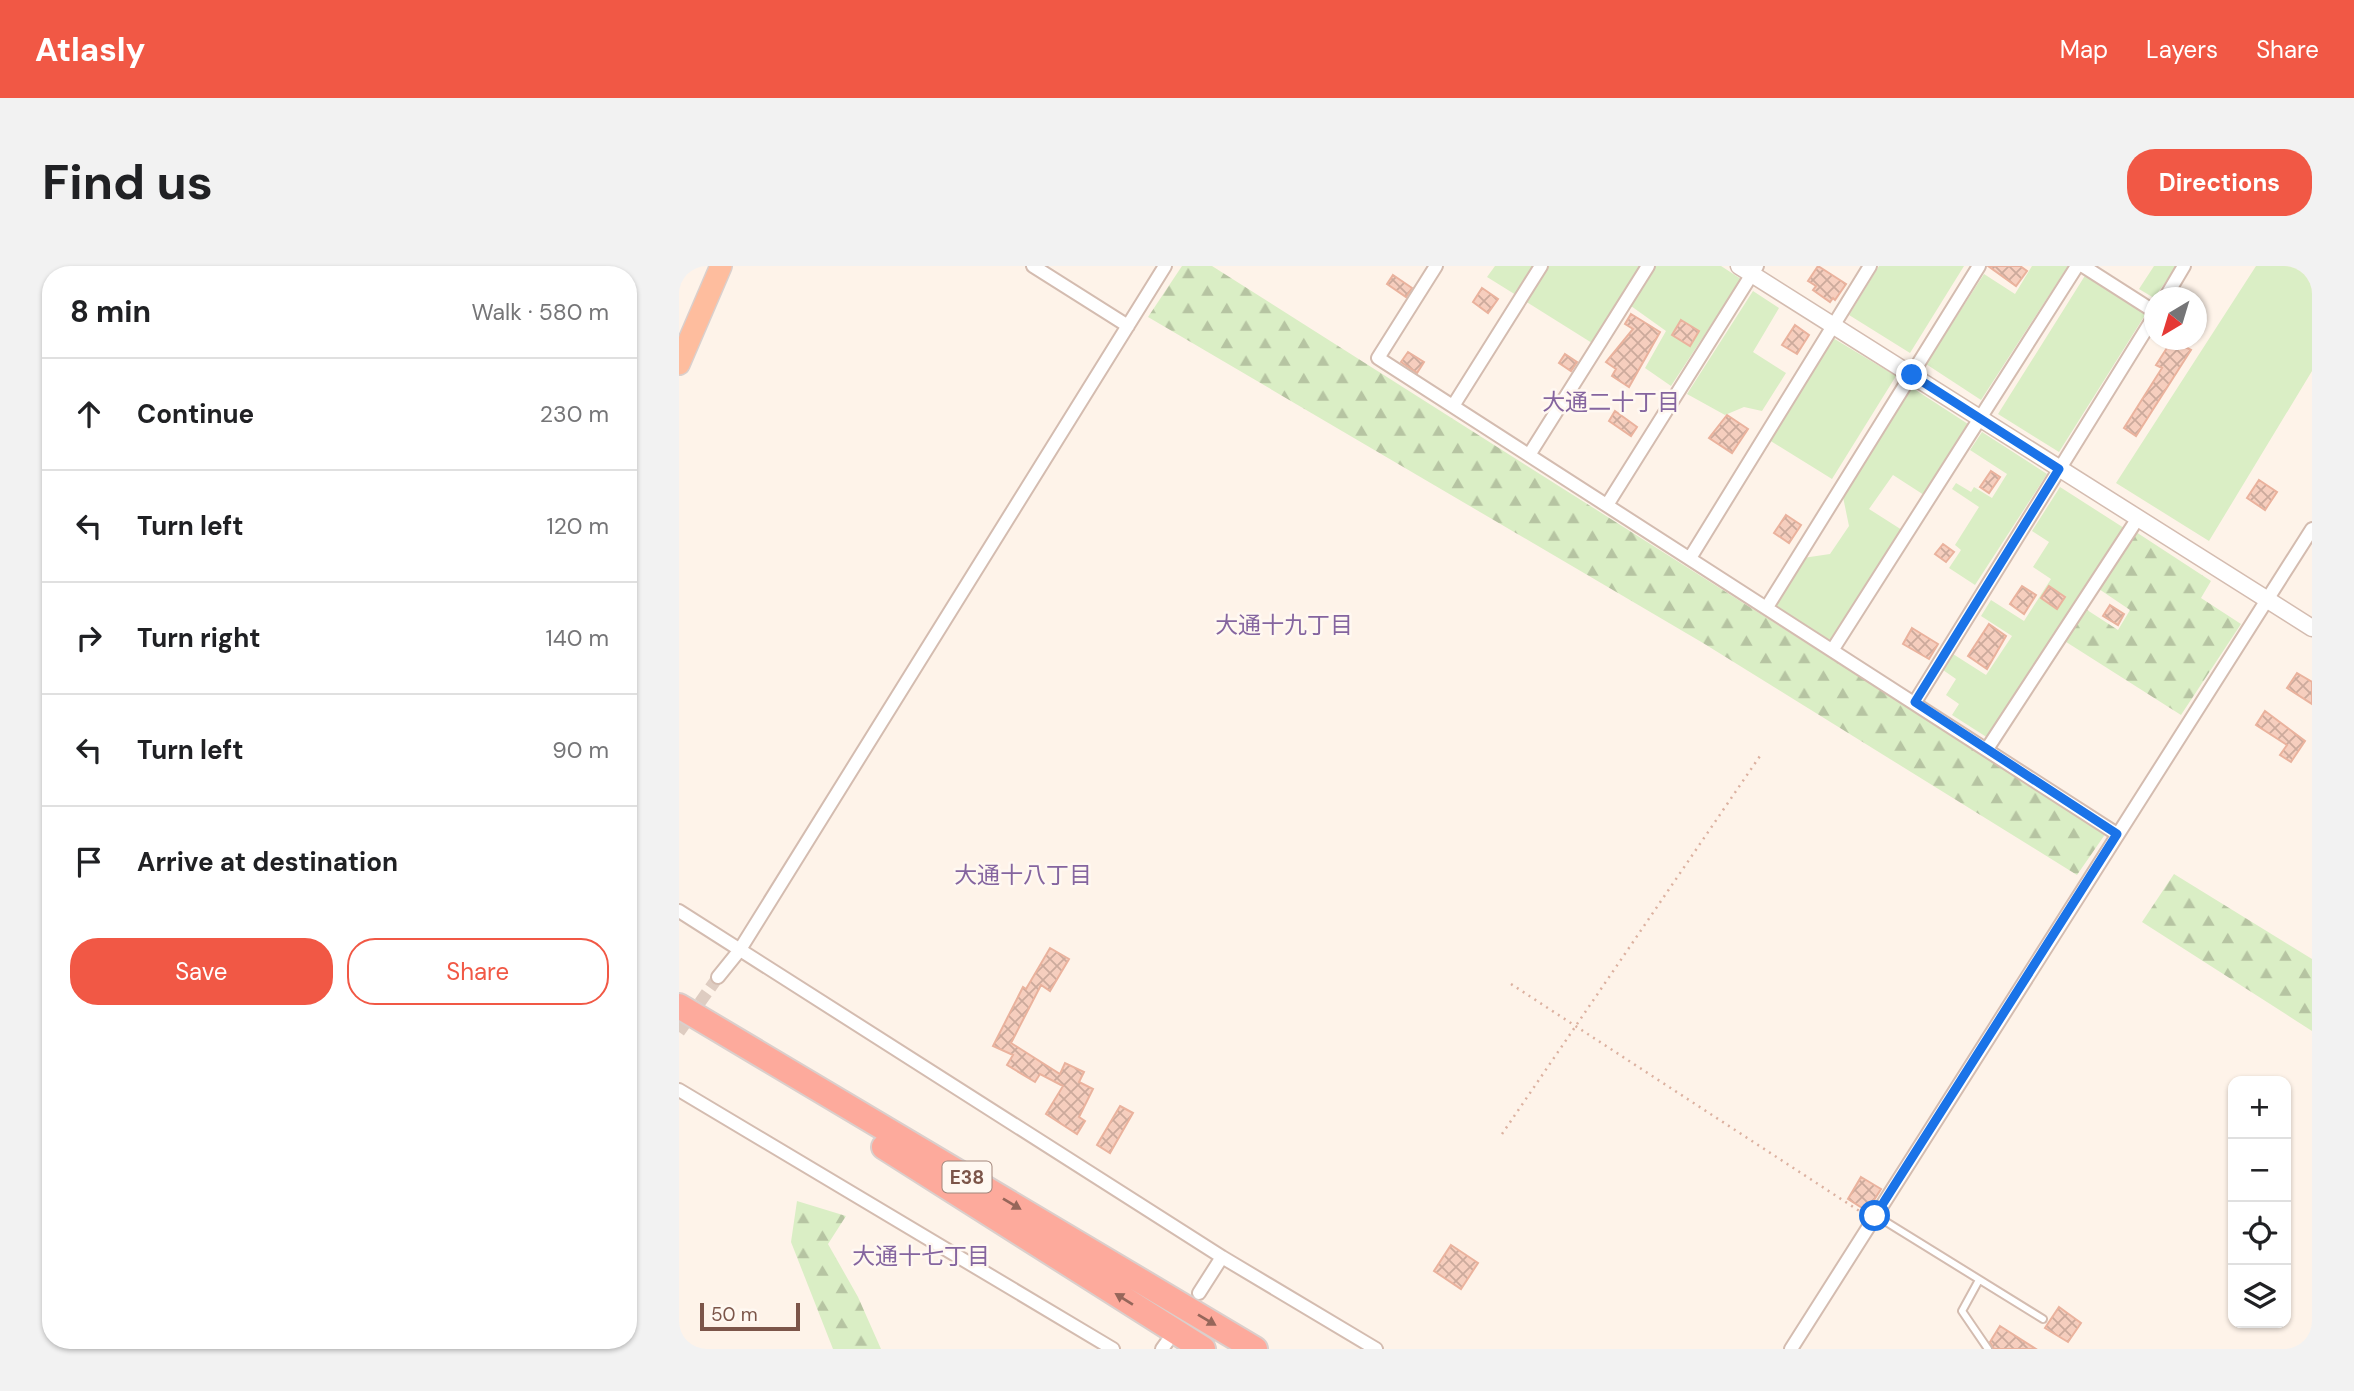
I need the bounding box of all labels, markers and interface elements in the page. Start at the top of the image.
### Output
text: Atlasly [35,28,145,71]
text: Map [2060,34,2108,65]
text: Layers [2146,34,2218,65]
text: Share [2256,34,2319,65]
button: Directions [2127,149,2312,216]
text: Find us [42,150,213,214]
north arrow [2144,287,2207,350]
text: 8 min [70,292,151,331]
text: Walk · 580 m [471,297,609,327]
route end [1896,359,1927,390]
district label: 大通二十丁目 [1542,387,1680,417]
icon: ahead [70,395,108,433]
text: Continue [137,397,254,431]
text: 230 m [540,399,609,429]
icon: left [70,507,108,545]
text: Turn left [137,509,244,543]
text: 120 m [546,511,609,541]
district label: 大通十九丁目 [1215,610,1353,640]
icon: right [70,619,108,657]
text: Turn right [137,621,261,655]
text: 140 m [546,623,609,653]
icon: left [70,731,108,769]
text: Turn left [137,733,244,767]
text: 90 m [552,735,609,765]
icon: arrive [70,843,108,881]
text: Arrive at destination [137,845,398,879]
district label: 大通十八丁目 [954,860,1092,890]
button: Save [70,938,333,1005]
button: Share [347,938,609,1005]
map controls [2228,1076,2291,1328]
button: + [2228,1076,2291,1139]
button: − [2228,1139,2291,1202]
road number: E38 [943,1162,991,1192]
one-way arrow [1002,1197,1021,1210]
route start [1859,1200,1890,1231]
button: locate [2228,1202,2291,1265]
district label: 大通十七丁目 [852,1241,990,1271]
button: layers [2228,1265,2291,1328]
one-way arrow [1115,1293,1134,1306]
scale bar [700,1300,800,1332]
text: 50 m [711,1302,758,1327]
one-way arrow [1197,1314,1216,1327]

